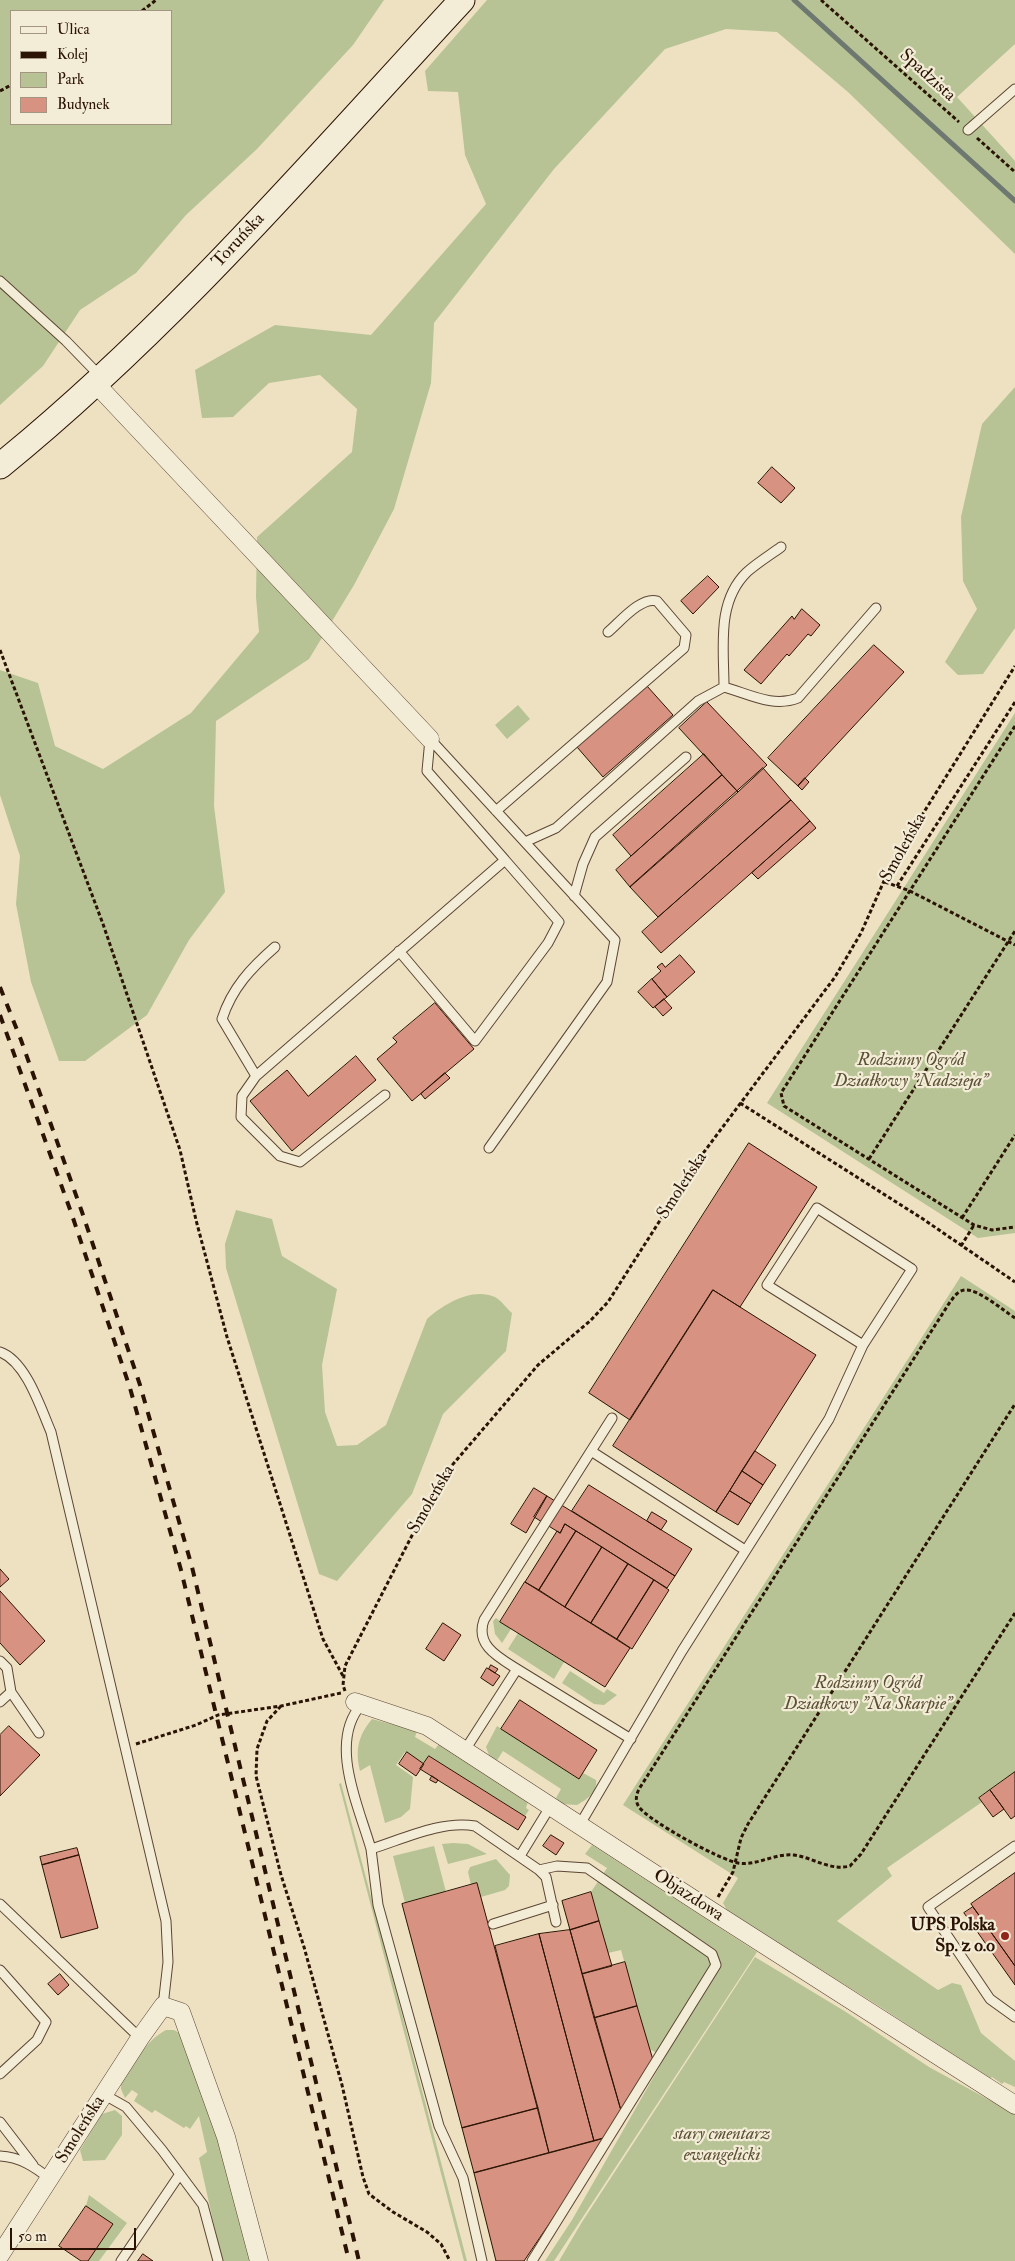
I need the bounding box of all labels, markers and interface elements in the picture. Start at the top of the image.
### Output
legend [10,10,172,125]
text: Ulica [57,20,90,39]
text: Kolej [57,45,88,64]
street label: Spadzista [894,45,960,107]
text: Park [57,70,84,89]
text: Budynek [57,95,110,114]
street label: Toruńska [208,209,270,273]
street label: Smoleńska [876,810,932,886]
park label: Rodzinny Ogród Działkowy "Nadzieja" [834,1050,988,1092]
street label: Smoleńska [653,1148,713,1224]
street label: Smoleńska [404,1462,460,1538]
park label: Rodzinny Ogród Działkowy "Na Skarpie" [784,1673,952,1716]
street label: Objazdowa [649,1865,727,1927]
place label: UPS Polska Sp. z o.o [910,1915,995,1958]
marker: UPS Polska Sp. z o.o [999,1930,1011,1942]
street label: Smoleńska [52,2092,110,2168]
park label: stary cmentarz ewangelicki [674,2124,770,2166]
scale bar [12,2218,139,2250]
text: 50 m [18,2227,47,2246]

